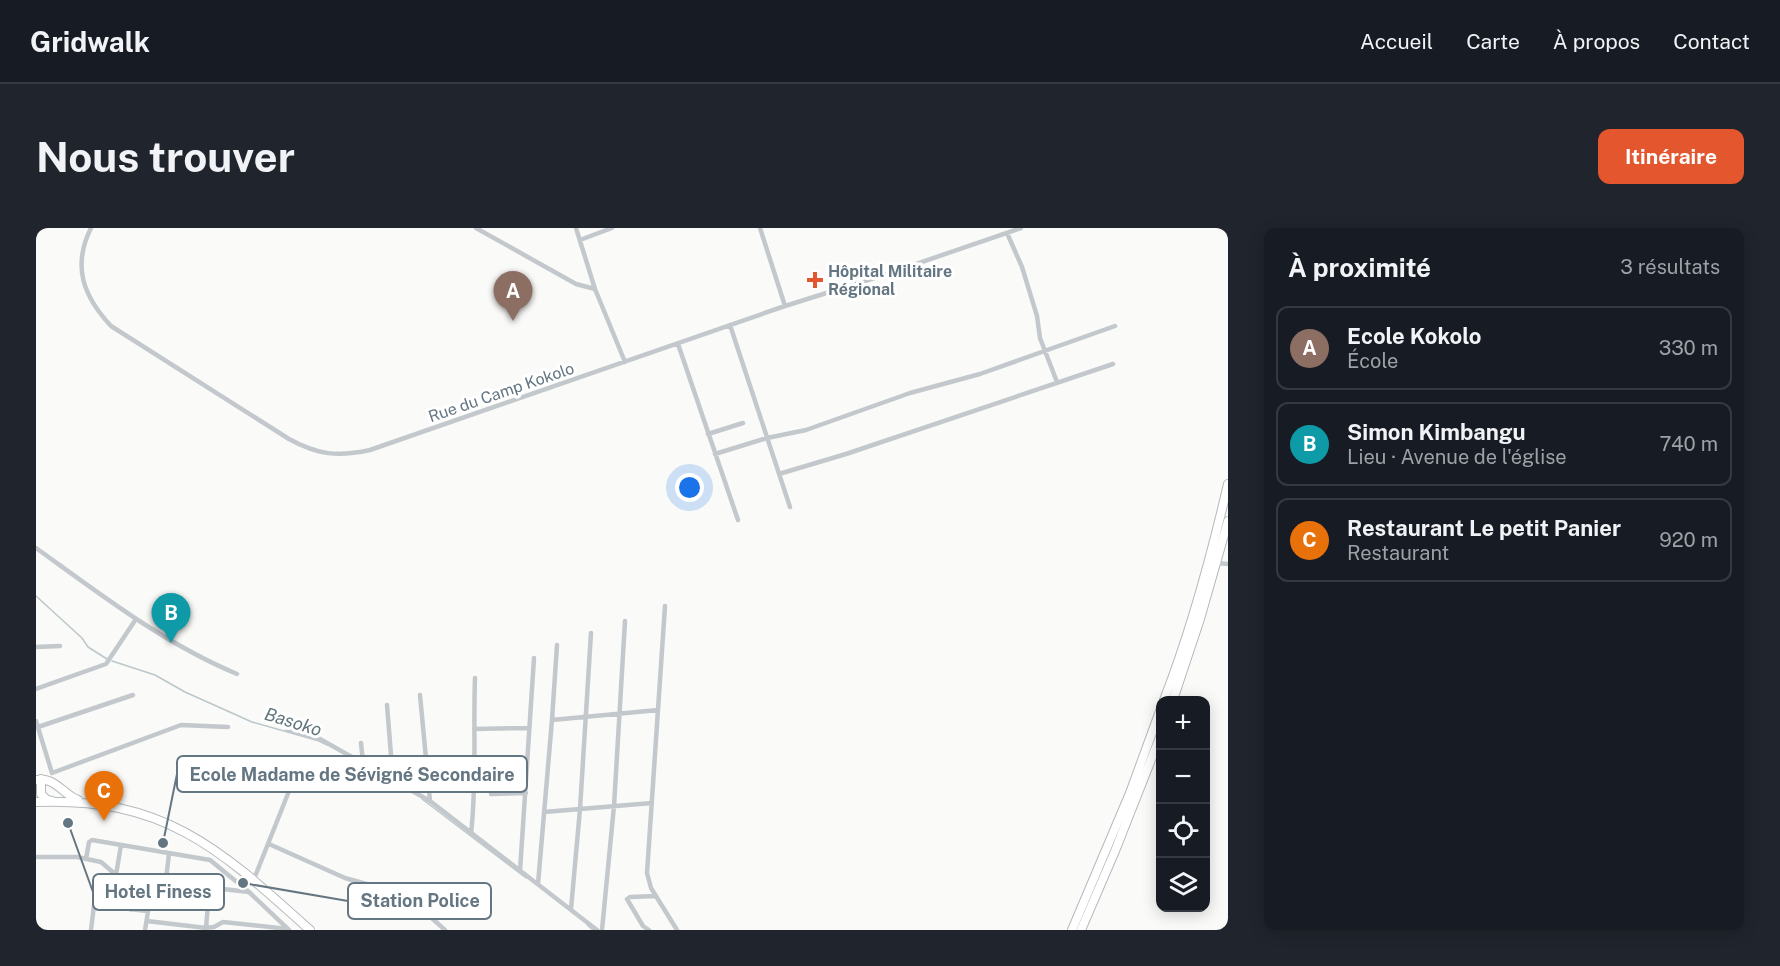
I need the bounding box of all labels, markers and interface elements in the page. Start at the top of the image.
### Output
text: Gridwalk [30,25,150,58]
text: Accueil [1360,29,1433,54]
text: Carte [1466,29,1520,54]
text: À propos [1553,29,1640,54]
text: Contact [1673,29,1750,54]
button: Itinéraire [1598,129,1744,184]
text: Nous trouver [36,132,295,181]
text: À proximité [1288,252,1431,283]
text: 3 résultats [1620,255,1720,279]
place label: Hôpital Militaire Régional [828,262,952,299]
marker: Hôpital Militaire Régional [806,271,824,289]
pin: A [494,272,532,321]
text: Ecole Kokolo [1347,323,1481,349]
text: A [1302,336,1317,360]
text: 330 m [1659,336,1718,360]
text: École [1347,349,1398,373]
street label: Rue du Camp Kokolo [426,359,577,426]
text: Simon Kimbangu [1347,419,1525,445]
text: B [1303,432,1316,456]
text: 740 m [1660,432,1718,456]
text: Lieu · Avenue de l'église [1347,445,1567,469]
your location [675,473,704,502]
text: Restaurant Le petit Panier [1347,515,1621,541]
text: C [1302,528,1317,552]
text: 920 m [1659,528,1718,552]
text: Restaurant [1347,541,1449,565]
pin: B [152,594,190,643]
map controls [1156,696,1210,912]
button: + [1156,696,1210,750]
water label: Basoko [262,703,324,740]
button: − [1156,750,1210,804]
callout: Ecole Madame de Sévigné Secondaire [177,756,527,792]
text: Ecole Madame de Sévigné Secondaire [189,764,515,785]
pin: C [84,772,124,821]
button: locate [1156,804,1210,858]
button: layers [1156,858,1210,912]
callout: Hotel Finess [93,874,224,910]
text: Hotel Finess [104,881,212,902]
callout: Station Police [348,883,491,919]
text: Station Police [360,890,480,911]

